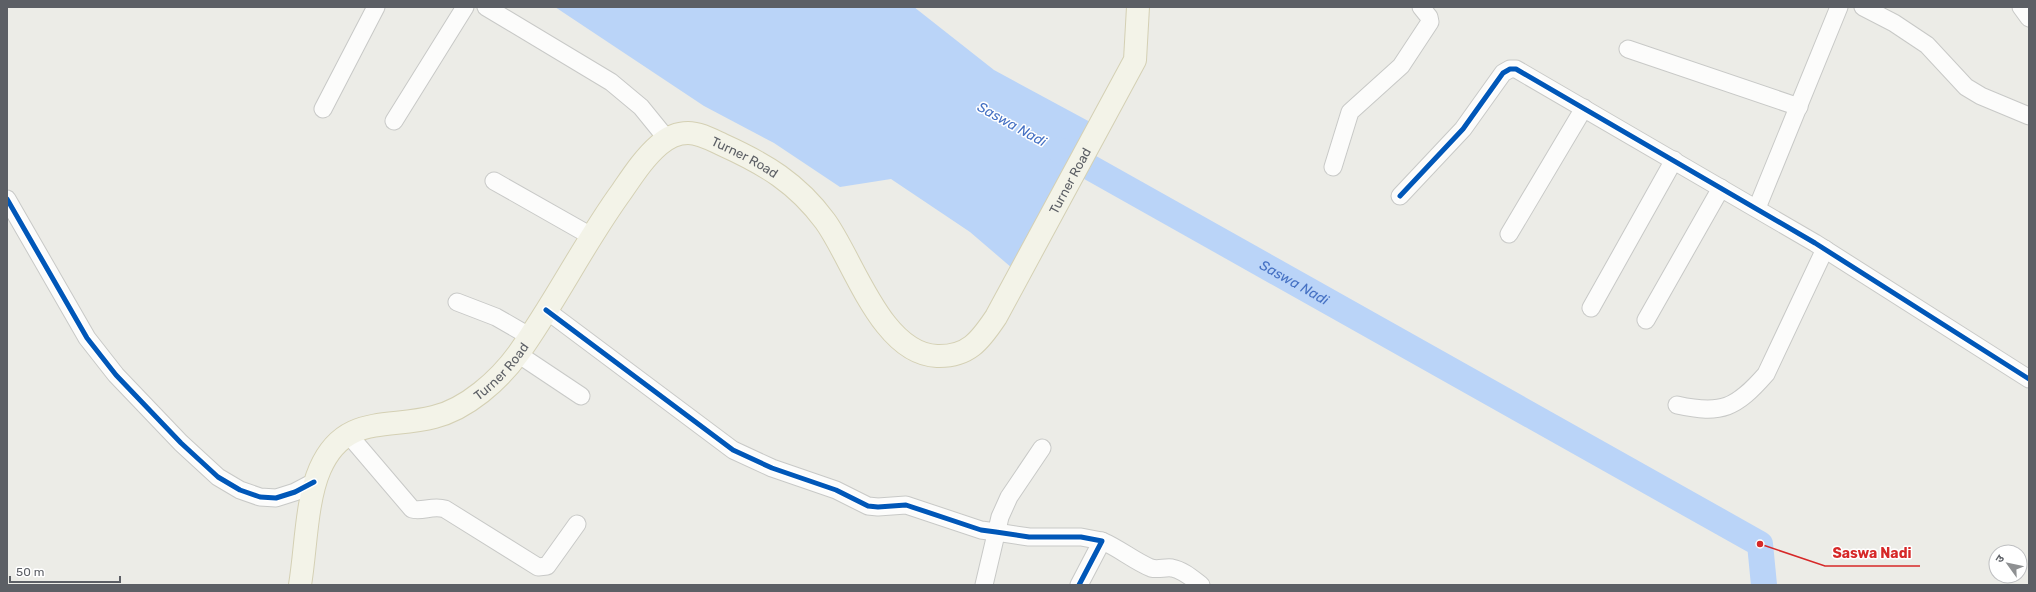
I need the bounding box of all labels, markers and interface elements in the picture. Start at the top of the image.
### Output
water label: Saswa Nadi [974,98,1050,151]
street label: Turner Road [709,134,781,181]
street label: Turner Road [1046,145,1094,217]
water label: Saswa Nadi [1257,257,1332,309]
street label: Turner Road [471,340,532,403]
callout: Saswa Nadi [1825,540,1920,566]
north arrow [1988,544,2028,584]
text: Saswa Nadi [1833,545,1911,562]
text: उ [1993,552,2008,565]
scale bar [10,558,120,584]
text: 50 m [16,565,44,579]

